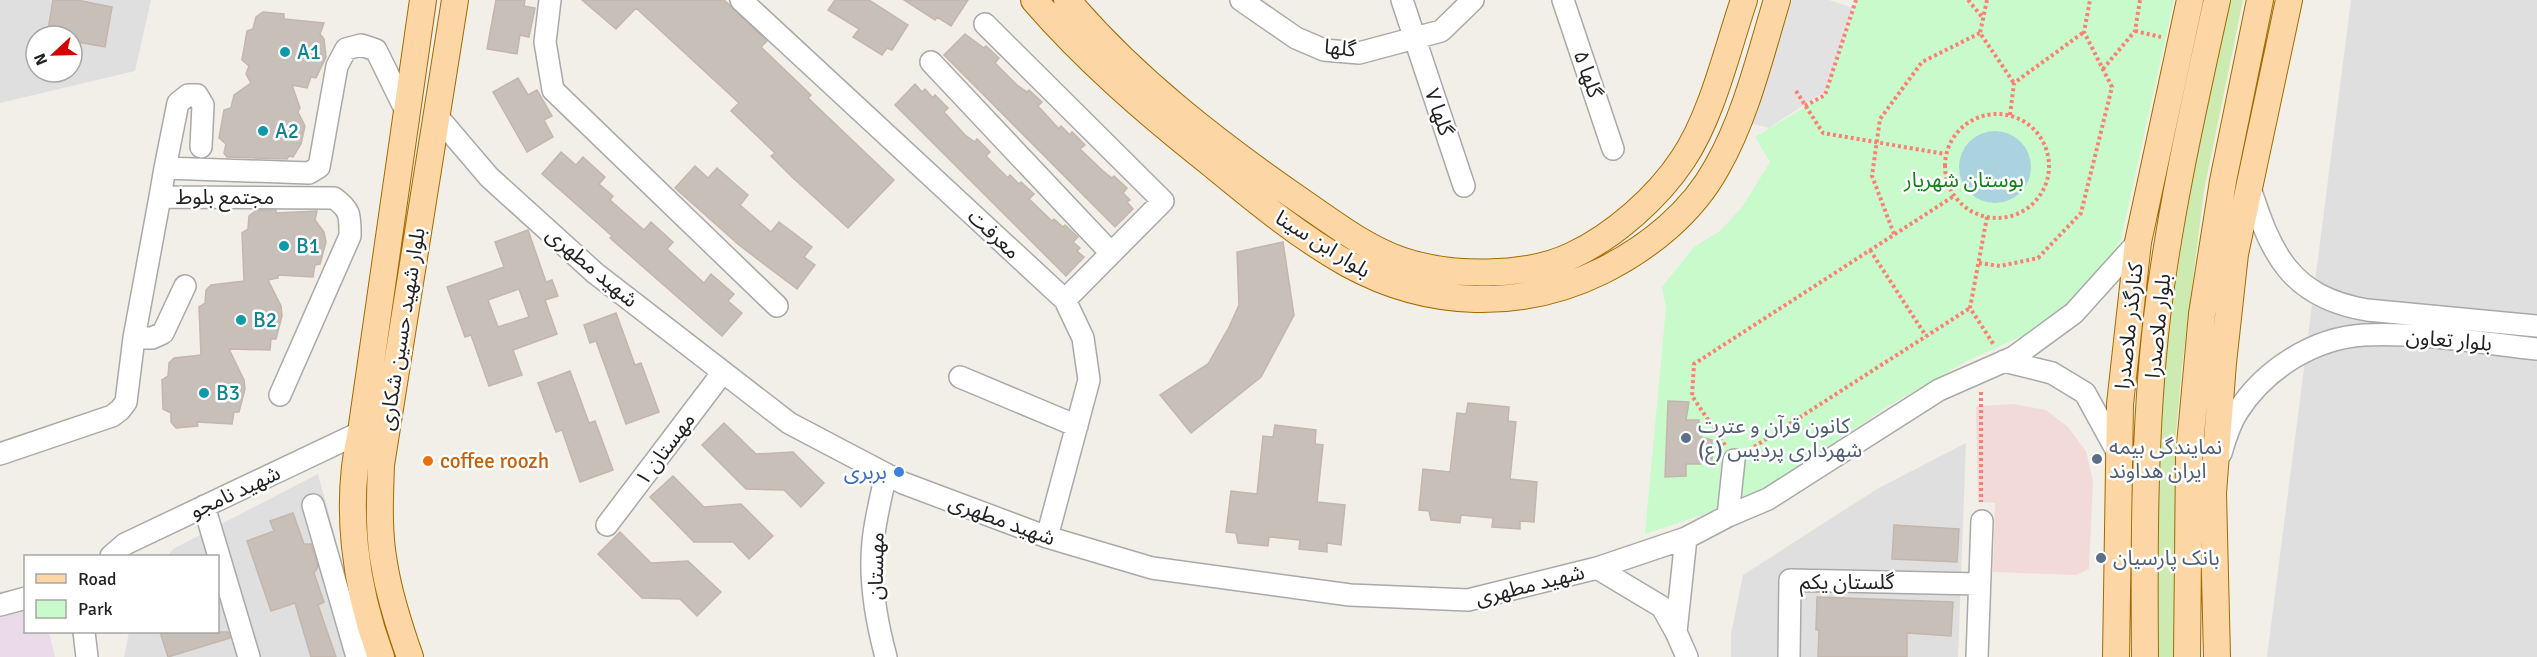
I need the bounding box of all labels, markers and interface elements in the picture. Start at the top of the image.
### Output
north arrow [24,24,84,84]
street label: گلها [1323,33,1357,63]
place label: A1 [297,39,321,65]
marker: A1 [278,45,292,59]
street label: گلها ۵ [1568,47,1608,101]
text: N [30,50,52,68]
street label: گلها ۷ [1419,85,1459,139]
place label: A2 [275,118,299,144]
marker: A2 [256,124,270,138]
park label: بوستان شهریار [1903,167,2024,193]
street label: مجتمع بلوط [176,184,274,212]
street label: معرفت [962,203,1026,265]
street label: بلوار ابن سینا [1271,205,1375,283]
street label: شهید مطهری [541,221,643,313]
street label: بلوار شهید حسین شکاری [373,226,431,432]
place label: B1 [296,233,320,259]
marker: B1 [277,239,291,253]
street label: کنارگذر ملاصدرا [2109,261,2149,390]
street label: بلوار ملاصدرا [2140,272,2176,380]
place label: B2 [253,307,277,333]
marker: B2 [234,313,248,327]
street label: بلوار تعاون [2405,323,2493,357]
place label: B3 [216,380,240,406]
marker: B3 [197,386,211,400]
street label: مهستان ۱ [629,407,701,491]
place label: کانون قرآن و عترت (ع) شهرداری پردیس [1698,413,1862,465]
marker: کانون قرآن و عترت (ع) شهرداری پردیس [1679,431,1693,445]
place label: نمایندگی بیمه ایران هداوند [2109,434,2222,484]
place label: coffee roozh [440,448,549,474]
marker: نمایندگی بیمه ایران هداوند [2090,452,2104,466]
marker: coffee roozh [421,454,435,468]
place label: بربری [844,459,887,485]
street label: شهید نامجو [186,460,284,524]
marker: بربری [892,465,906,479]
street label: شهید مطهری [945,489,1059,551]
street label: مهستان [862,532,890,600]
place label: بانک پارسیان [2113,545,2220,571]
marker: بانک پارسیان [2094,551,2108,565]
legend [24,555,219,633]
street label: شهید مطهری [1473,559,1587,611]
text: Road [78,568,117,590]
street label: گلستان یکم [1800,569,1895,597]
text: Park [78,598,113,620]

